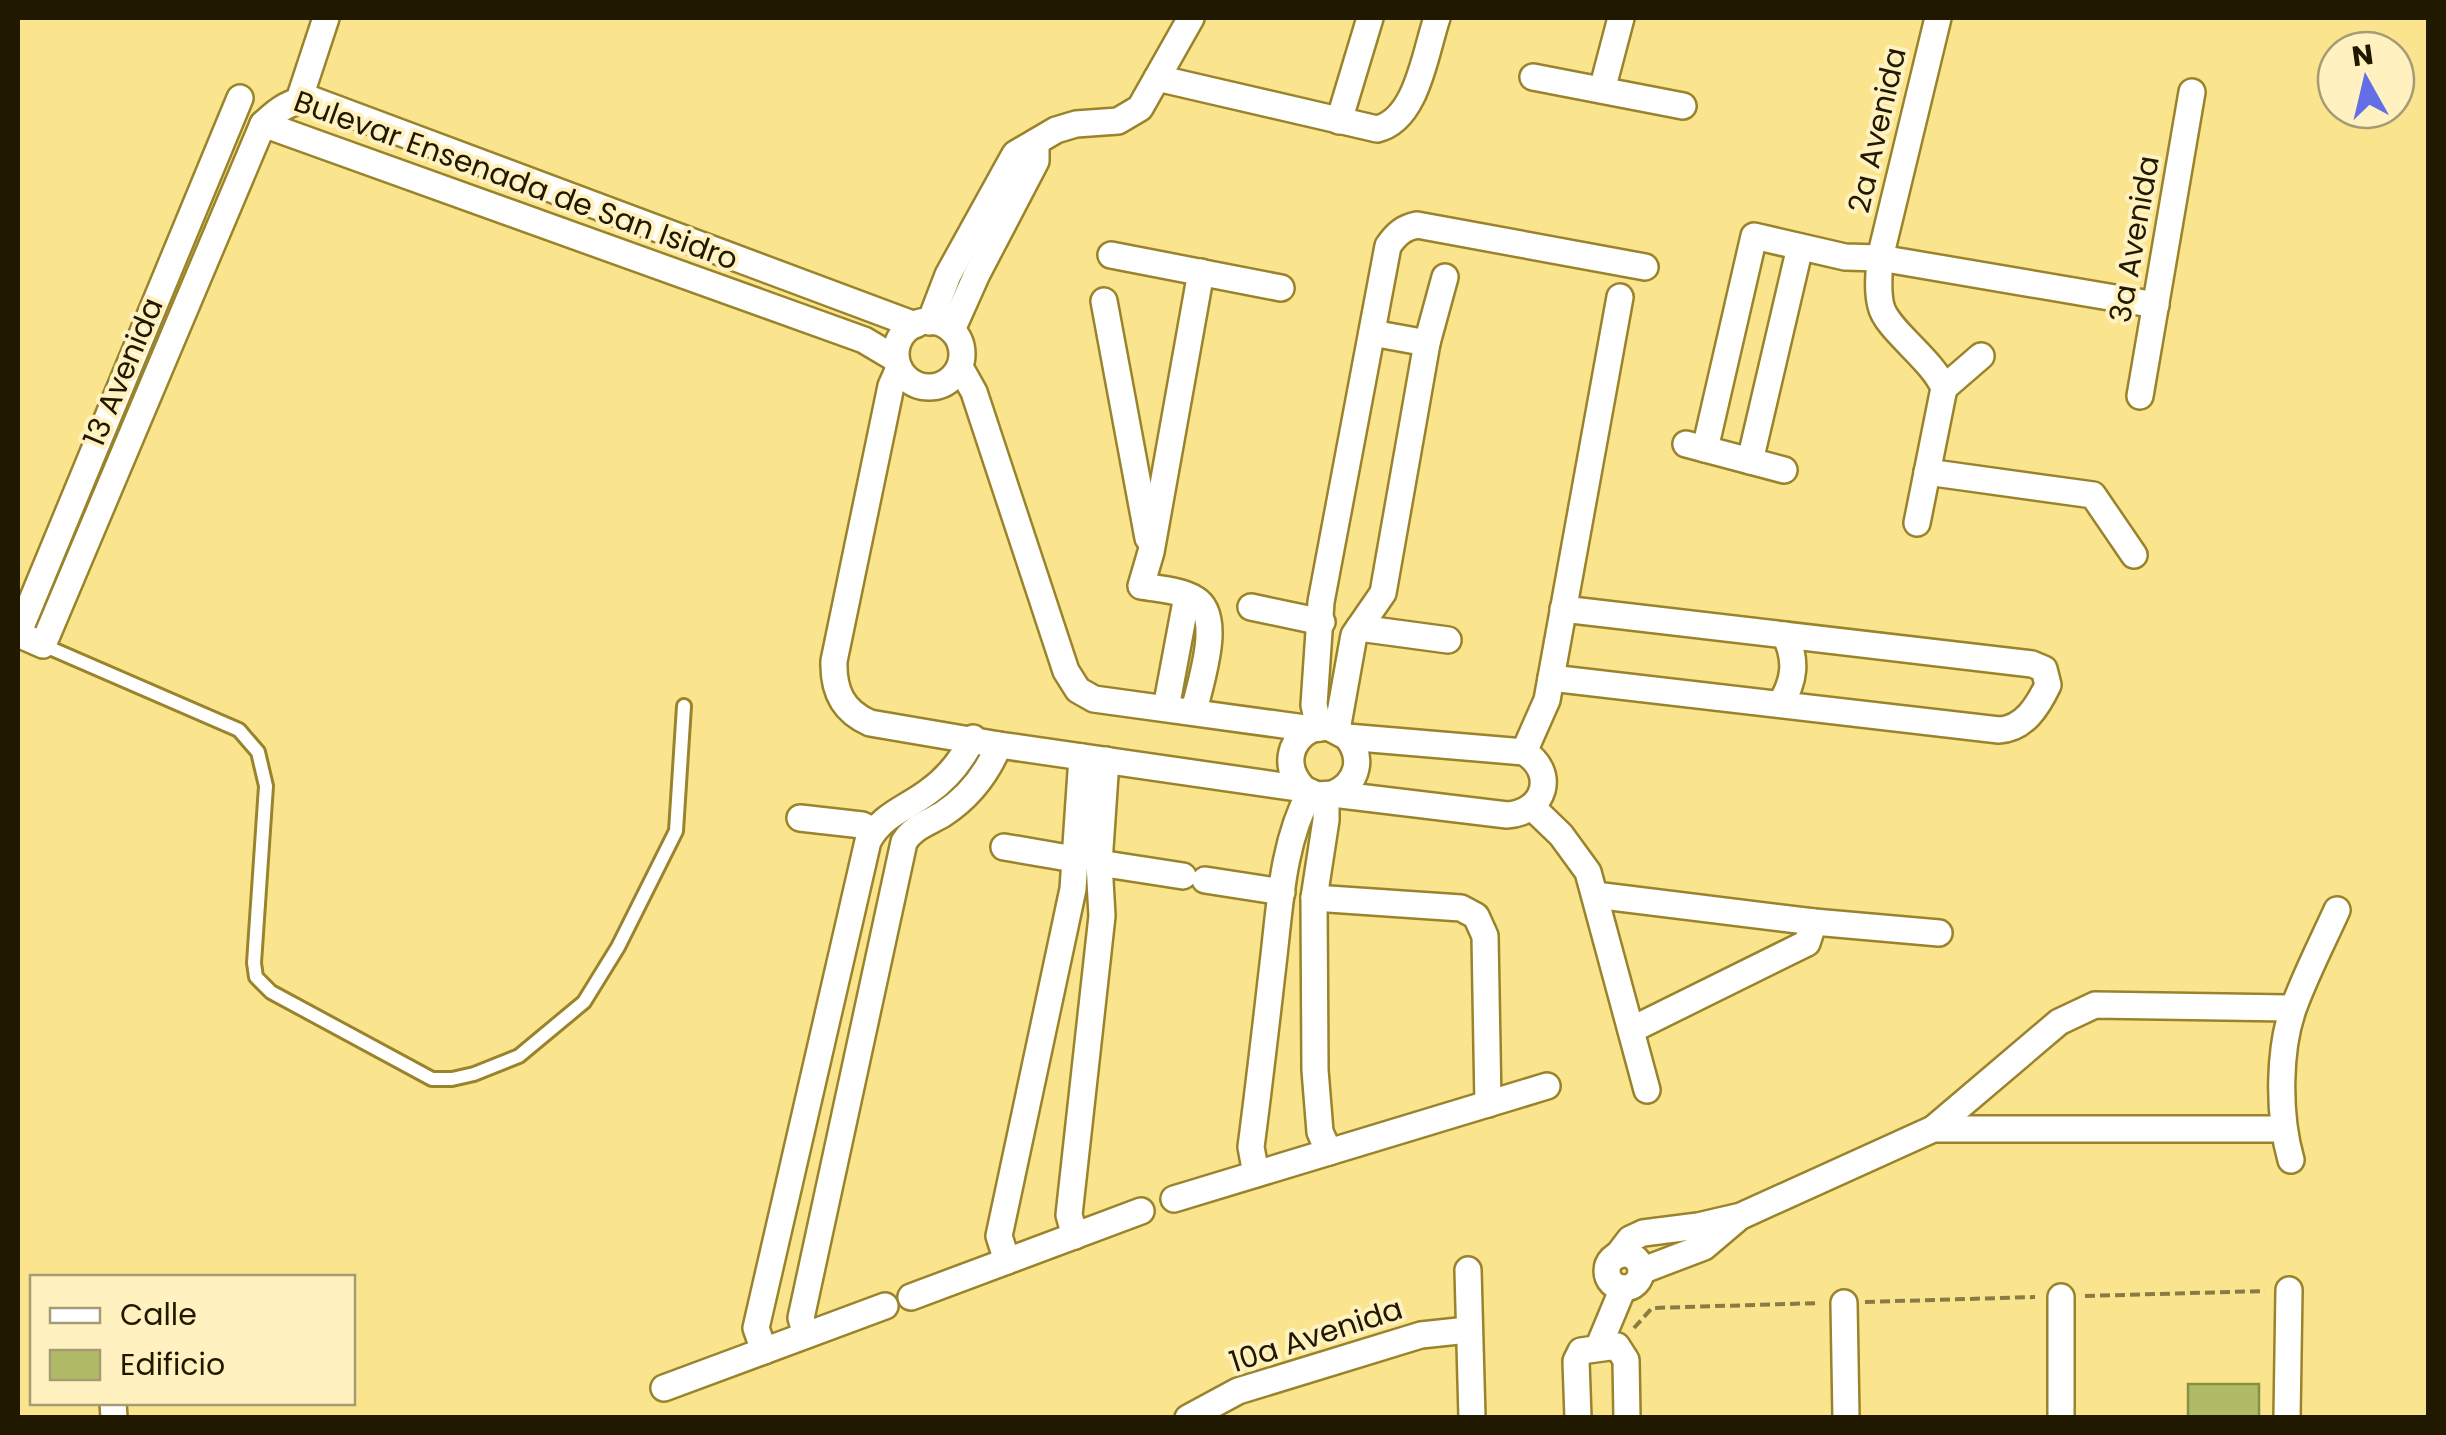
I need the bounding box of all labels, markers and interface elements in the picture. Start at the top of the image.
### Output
north arrow [2316,30,2416,130]
text: N [2349,35,2376,77]
street label: 2a Avenida [1837,43,1917,217]
street label: Bulevar Ensenada de San Isidro [288,79,744,281]
street label: 3a Avenida [2098,152,2170,326]
street label: 13 Avenida [72,291,174,453]
legend [30,1275,355,1405]
street label: 10a Avenida [1224,1287,1408,1383]
text: Calle [120,1293,197,1336]
text: Edificio [120,1343,225,1386]

